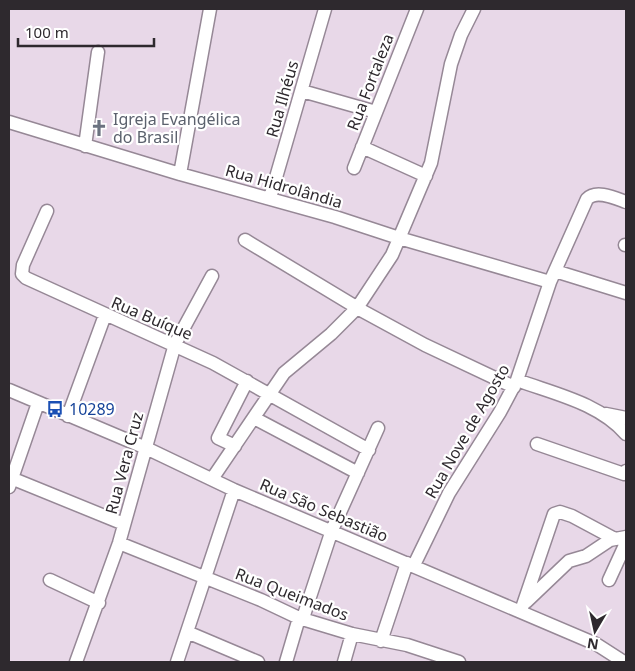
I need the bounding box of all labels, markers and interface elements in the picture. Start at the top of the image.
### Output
scale bar [18,15,154,47]
text: 100 m [25,22,69,42]
street label: Rua Fortaleza [341,31,399,133]
street label: Rua Ilhéus [261,58,303,140]
place label: Igreja Evangélica do Brasil [113,108,241,148]
church icon: Igreja Evangélica do Brasil [89,118,109,138]
street label: Rua Hidrolândia [223,159,345,213]
street label: Rua Buíque [108,291,196,345]
street label: Rua Nove de Agosto [420,360,514,502]
place label: 10289 [69,398,115,420]
bus stop icon: 10289 [45,399,65,419]
street label: Rua Vera Cruz [100,410,148,516]
street label: Rua São Sebastião [256,473,392,547]
street label: Rua Queimados [232,562,352,626]
north arrow [570,606,620,656]
text: N [586,634,600,655]

